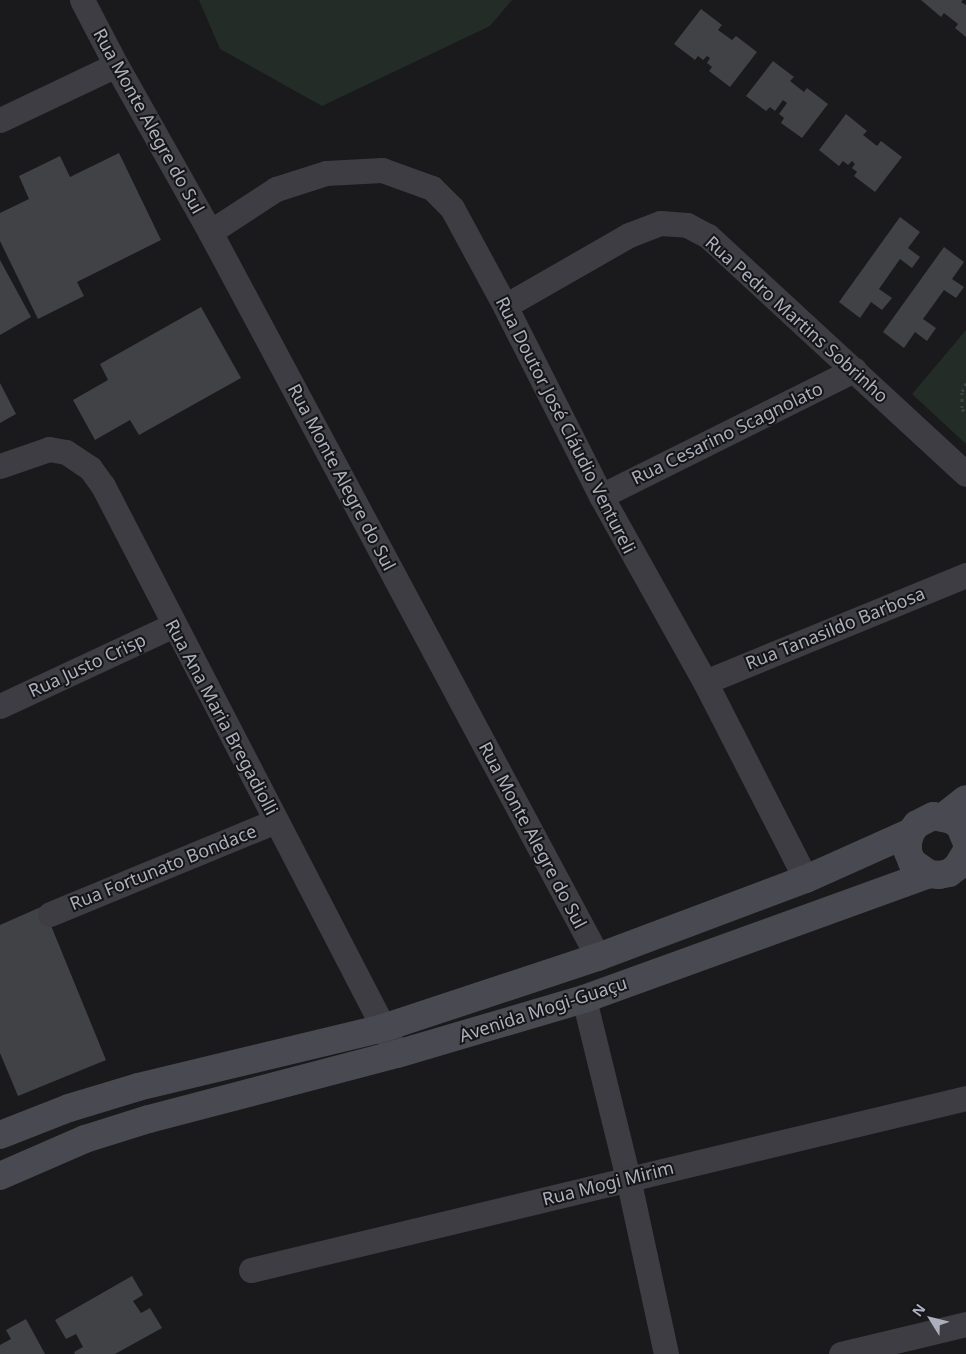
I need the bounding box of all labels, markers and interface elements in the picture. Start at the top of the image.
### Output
street label: Rua Monte Alegre do Sul [89,25,209,217]
street label: Rua Pedro Martins Sobrinho [701,231,893,407]
street label: Rua Doutor José Cláudio Ventureli [492,293,640,557]
street label: Rua Cesarino Scagnolato [628,377,826,489]
street label: Rua Monte Alegre do Sul [284,380,400,574]
street label: Rua Tanasildo Barbosa [742,582,928,674]
street label: Rua Ana Maria Bregadiolli [161,616,283,818]
street label: Rua Justo Crisp [25,628,149,702]
street label: Rua Monte Alegre do Sul [475,738,591,932]
street label: Rua Fortunato Bondace [67,820,259,914]
street label: Avenida Mogi-Guaçu [456,972,630,1046]
street label: Rua Mogi Mirim [540,1156,676,1210]
north arrow [906,1294,956,1344]
text: N [907,1300,929,1320]

